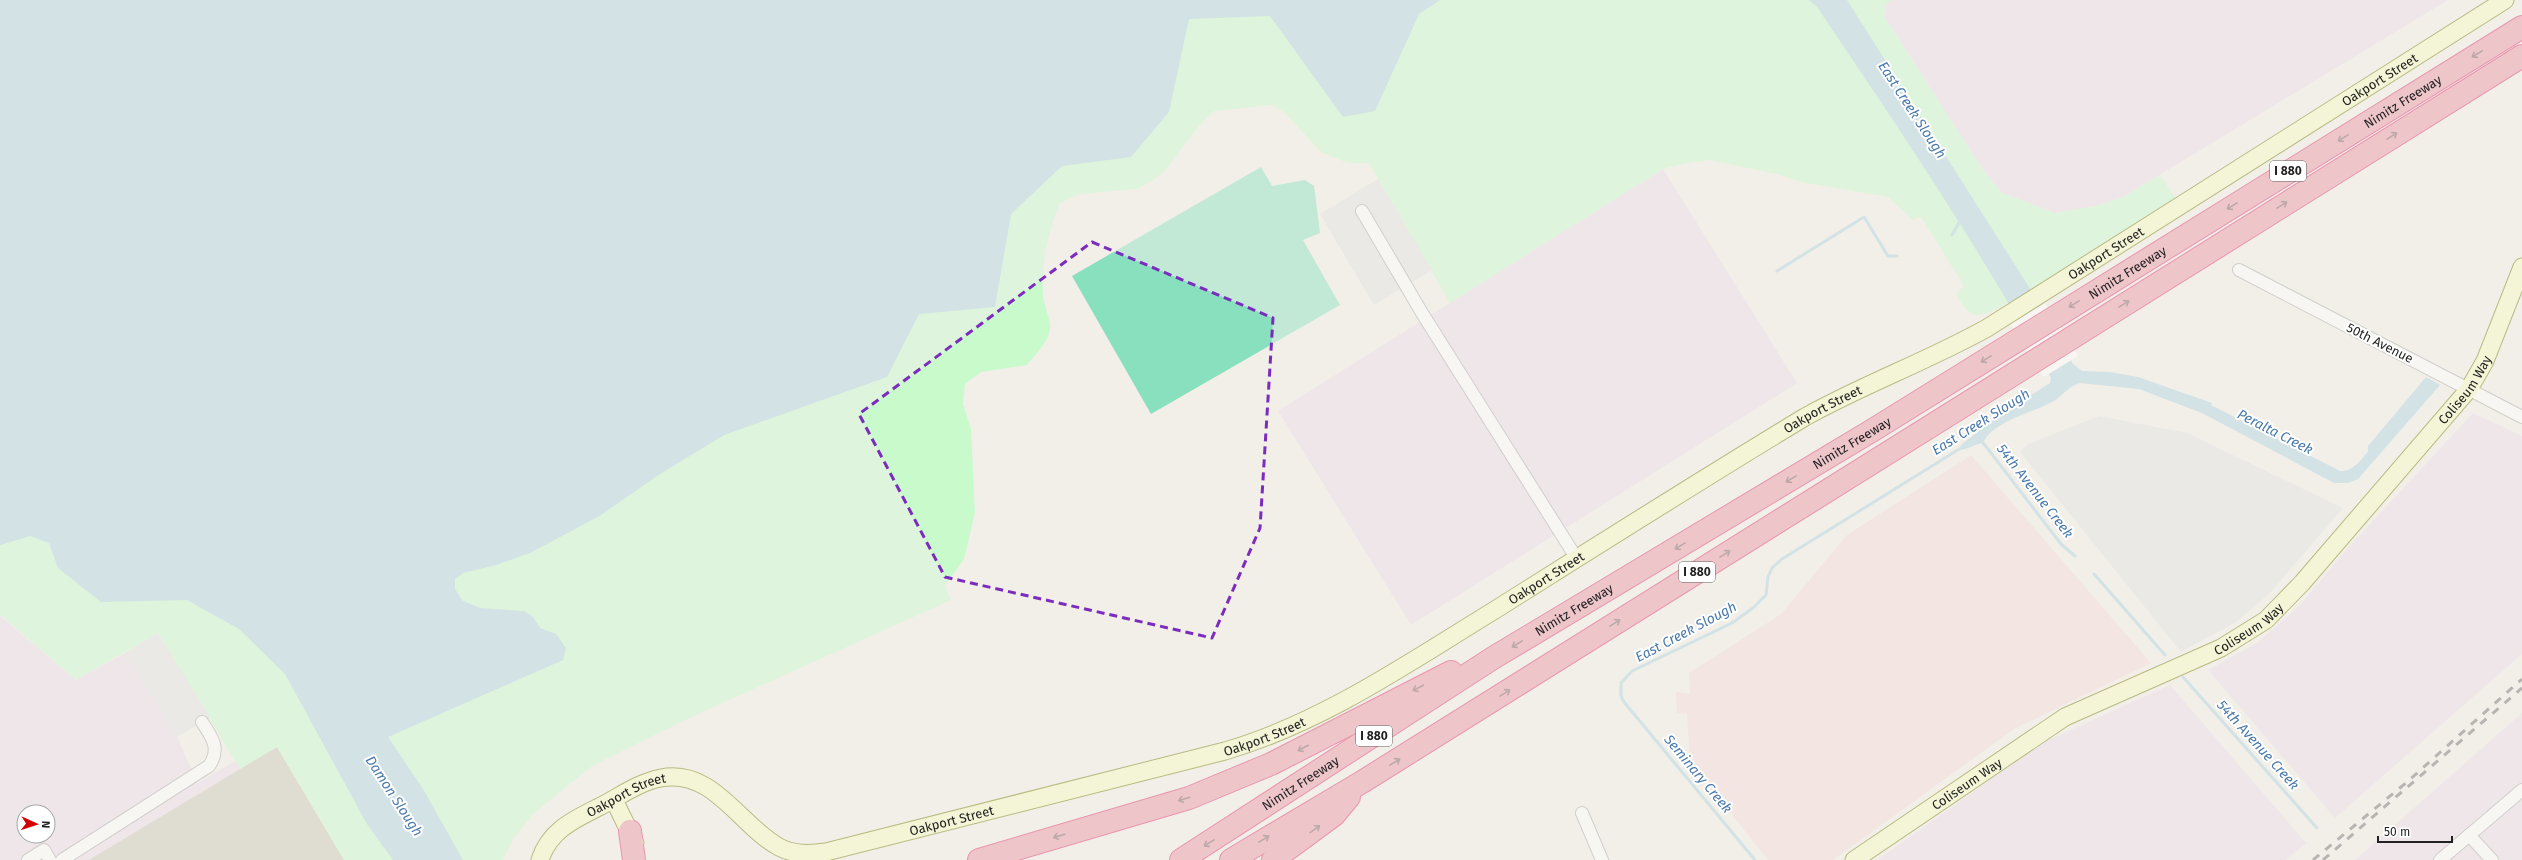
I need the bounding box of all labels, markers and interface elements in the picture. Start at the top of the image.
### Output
street label: Oakport Street [2339,50,2420,109]
one-way arrow [2471,51,2483,59]
water label: East Creek Slough [1874,58,1950,162]
street label: Nimitz Freeway [2361,71,2444,131]
one-way arrow [2386,132,2397,140]
one-way arrow [2337,134,2349,142]
road number: I 880 [2270,161,2306,181]
one-way arrow [2276,201,2287,209]
one-way arrow [2226,203,2238,211]
street label: Oakport Street [2065,223,2146,282]
street label: Nimitz Freeway [2086,242,2169,302]
one-way arrow [2119,300,2130,308]
one-way arrow [2068,301,2080,309]
street label: 50th Avenue [2344,320,2416,366]
street label: Coliseum Way [2435,353,2494,427]
one-way arrow [1980,356,1992,364]
street label: Oakport Street [1780,382,1864,436]
water label: East Creek Slough [1929,385,2033,459]
water label: Peralta Creek [2234,406,2316,458]
street label: Nimitz Freeway [1810,413,1894,472]
water label: 54th Avenue Creek [1993,441,2077,542]
one-way arrow [1785,475,1797,483]
one-way arrow [1674,542,1686,550]
street label: Oakport Street [1505,548,1587,607]
one-way arrow [1719,550,1731,558]
road number: I 880 [1679,562,1715,582]
street label: Nimitz Freeway [1532,580,1616,639]
water label: East Creek Slough [1632,598,1740,666]
street label: Coliseum Way [2212,599,2286,658]
one-way arrow [1609,619,1621,627]
one-way arrow [1511,640,1523,648]
one-way arrow [1413,685,1425,692]
one-way arrow [1499,688,1511,696]
water label: 54th Avenue Creek [2213,697,2303,794]
street label: Oakport Street [1222,714,1308,759]
road number: I 880 [1356,726,1392,746]
water label: Seminary Creek [1660,731,1736,817]
one-way arrow [1297,745,1309,752]
street label: Nimitz Freeway [1259,752,1342,813]
water label: Damon Slough [362,753,426,839]
street label: Coliseum Way [1929,754,2005,813]
one-way arrow [1389,757,1401,765]
street label: Oakport Street [584,770,667,820]
one-way arrow [1177,796,1190,803]
street label: Oakport Street [908,802,996,838]
north arrow [16,804,56,844]
scale bar [2378,818,2452,844]
text: N [39,821,52,828]
one-way arrow [1309,825,1320,834]
text: 50 m [2384,825,2410,839]
one-way arrow [1053,833,1066,840]
one-way arrow [1258,835,1270,843]
one-way arrow [1203,839,1215,847]

